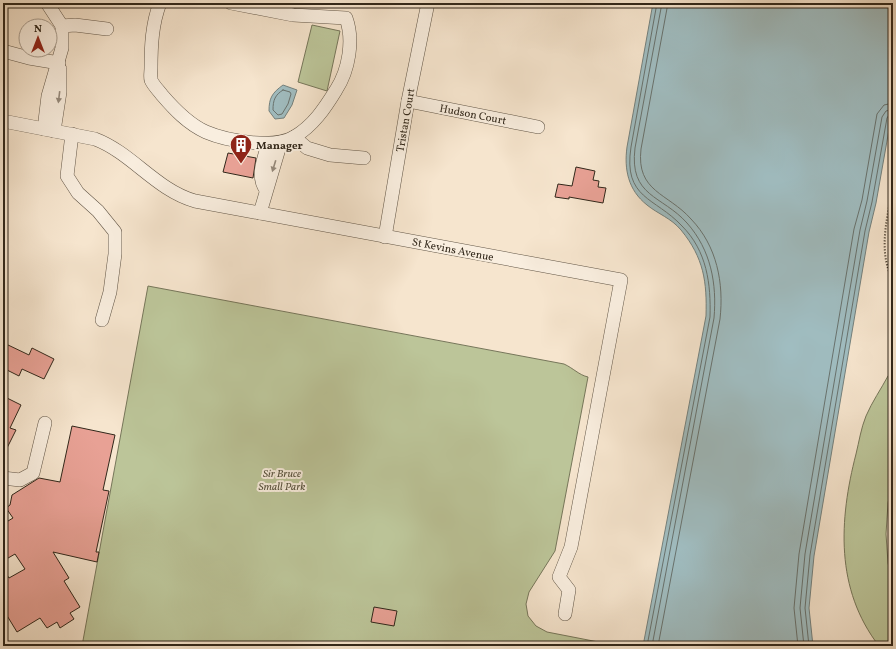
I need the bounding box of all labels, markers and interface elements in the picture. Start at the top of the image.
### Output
north arrow [18,18,58,58]
text: N [34,22,42,37]
street label: Tristan Court [393,87,419,153]
one-way arrow [56,91,62,103]
street label: Hudson Court [438,102,508,129]
building icon: Manager [228,132,254,165]
place label: Manager [256,139,304,154]
one-way arrow [271,160,277,172]
street label: St Kevins Avenue [411,235,495,266]
park label: Sir Bruce Small Park [259,467,305,495]

